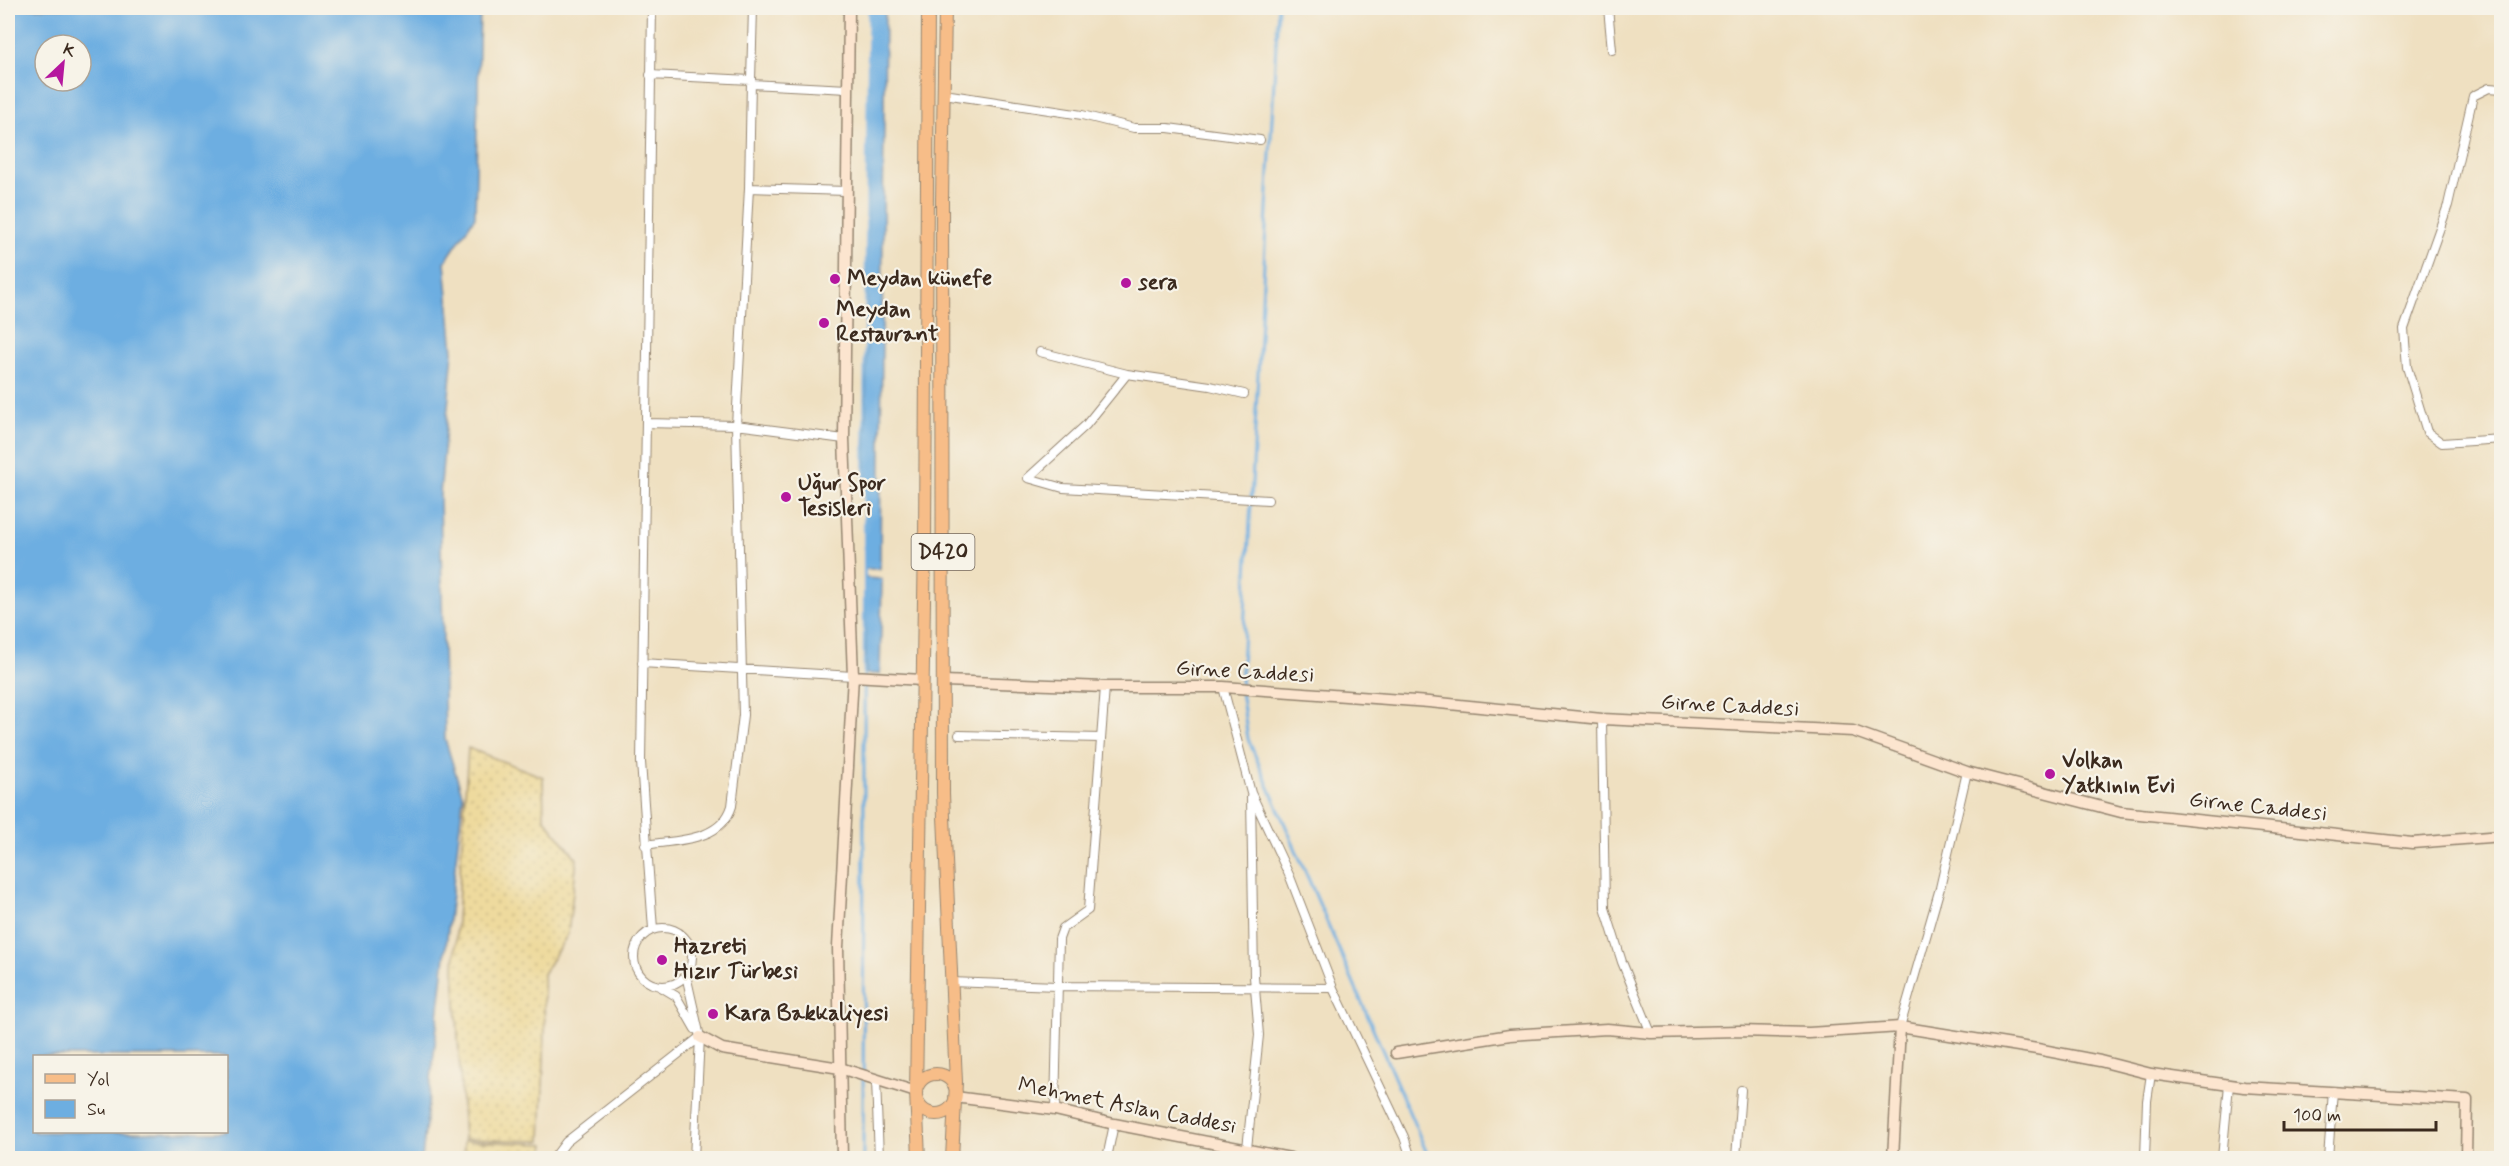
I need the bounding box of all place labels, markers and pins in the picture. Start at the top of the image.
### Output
place label: Meydan künefe [847,265,992,293]
place label: sera [1137,269,1178,297]
marker: Meydan künefe [828,272,842,286]
marker: sera [1119,276,1133,290]
place label: Meydan Restaurant [836,296,939,349]
marker: Meydan Restaurant [817,316,831,330]
place label: Uğur Spor Tesisleri [798,470,887,523]
marker: Uğur Spor Tesisleri [779,490,793,504]
place label: Volkan Yatkının Evi [2062,747,2175,800]
marker: Volkan Yatkının Evi [2043,767,2057,781]
place label: Hazreti Hızır Türbesi [674,933,798,986]
marker: Hazreti Hızır Türbesi [655,953,669,967]
place label: Kara Bakkaliyesi [725,1000,889,1029]
marker: Kara Bakkaliyesi [706,1007,720,1021]

